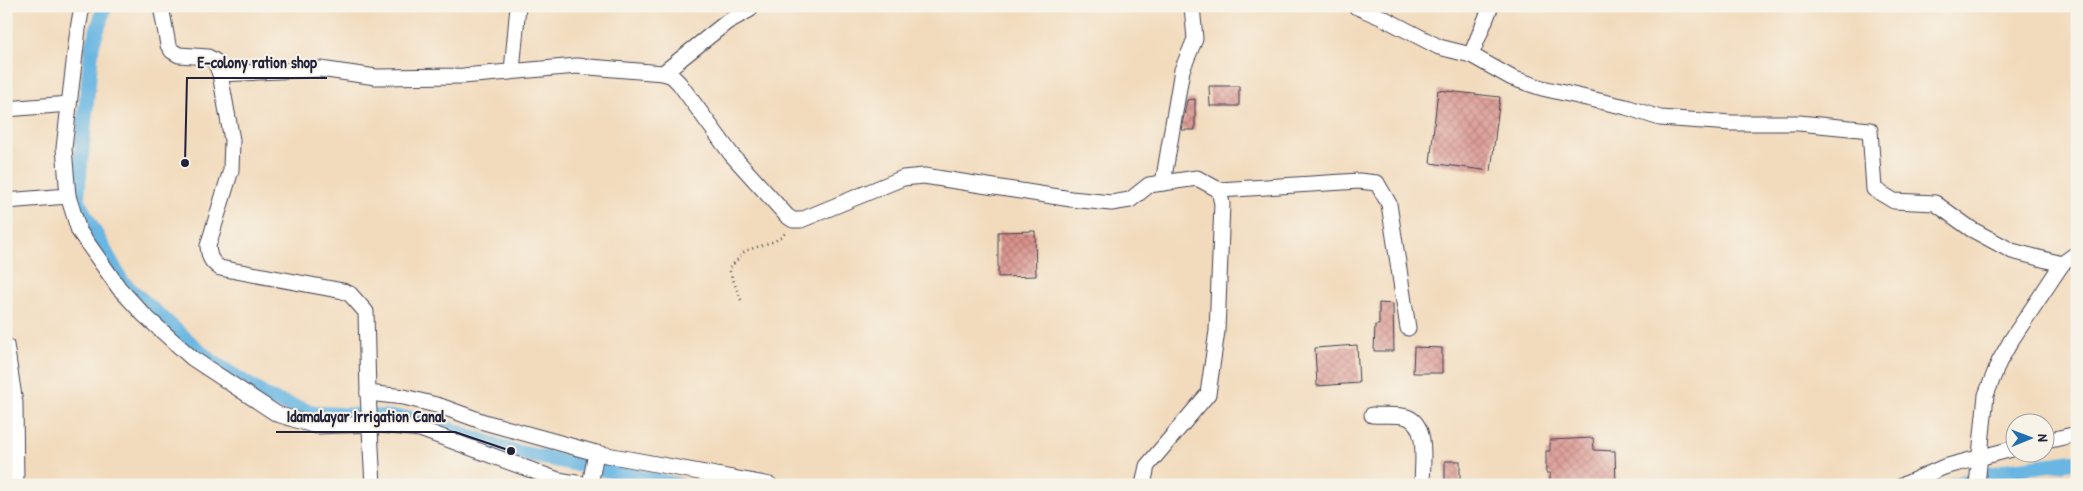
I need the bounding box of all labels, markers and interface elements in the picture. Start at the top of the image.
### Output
callout: E-colony ration shop [187,47,327,78]
text: E-colony ration shop [197,51,317,74]
callout: Idamalayar Irrigation Canal [276,401,455,432]
text: Idamalayar Irrigation Canal [286,405,446,428]
north arrow [2006,414,2056,464]
text: N [2034,434,2053,442]

